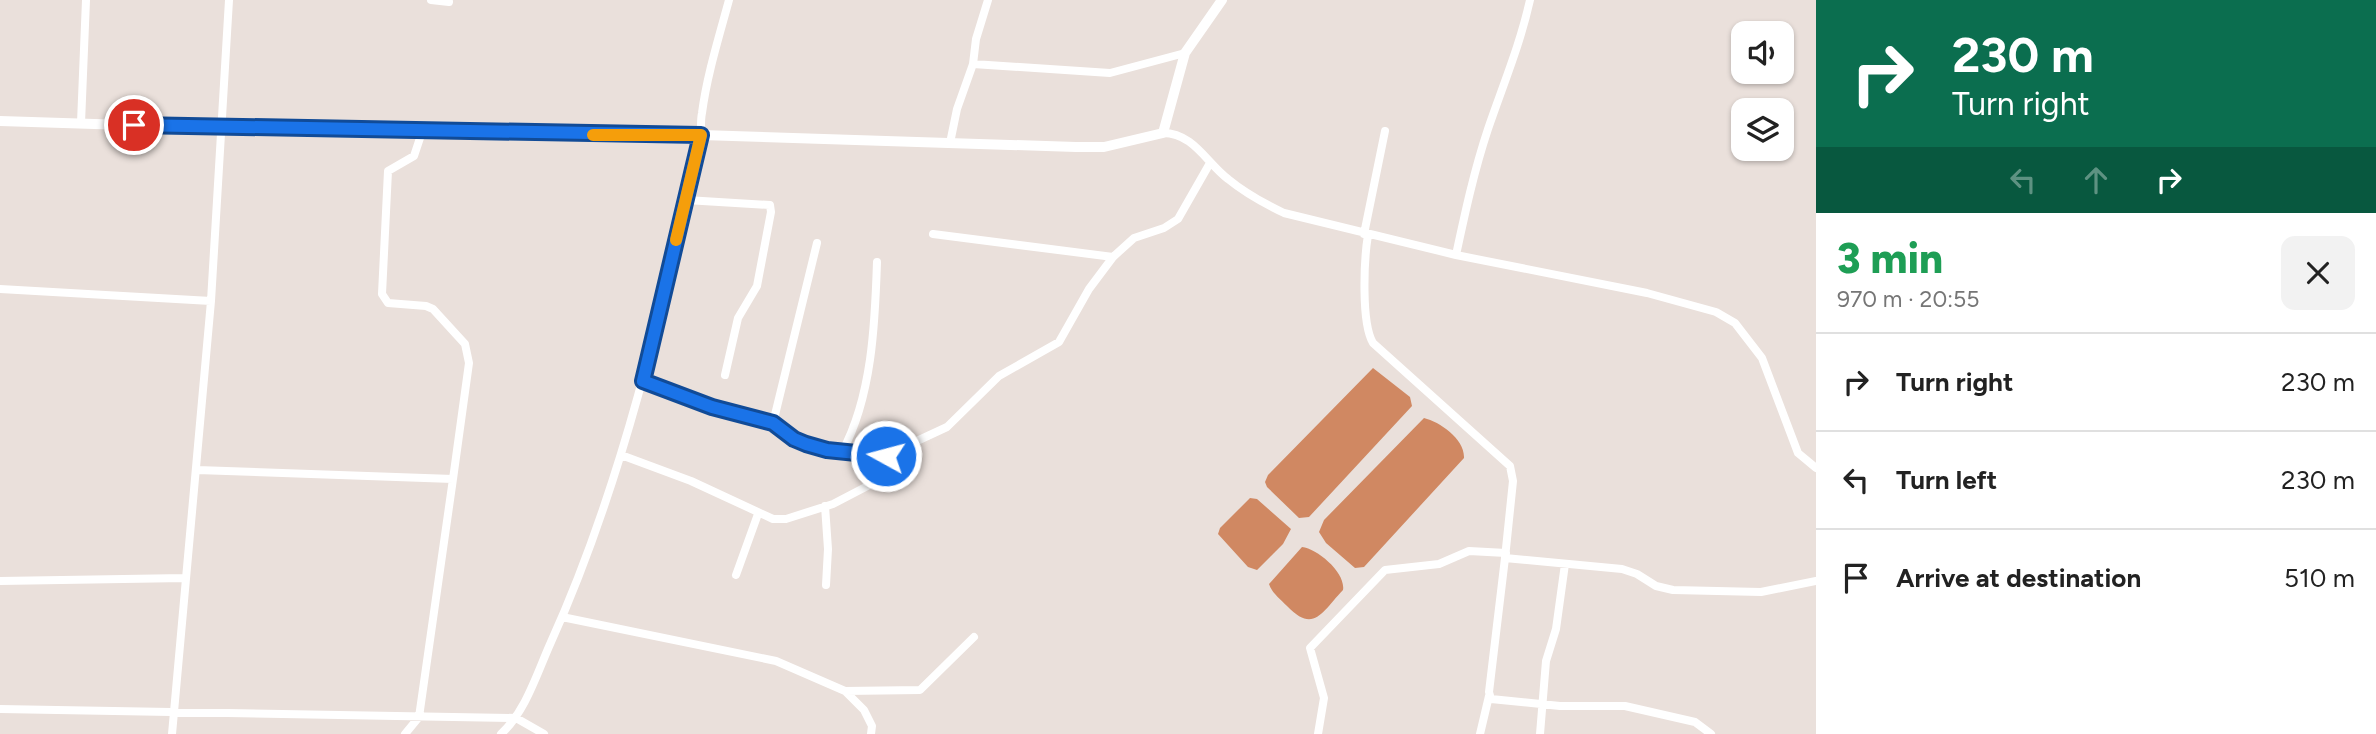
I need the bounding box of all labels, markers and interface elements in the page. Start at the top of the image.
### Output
map controls [1731,21,1794,161]
button: sound [1731,21,1794,84]
text: 230 m [1952,25,2094,84]
icon: right [1837,28,1928,119]
text: Turn right [1952,85,2090,123]
pin [104,95,164,155]
button: layers [1731,98,1794,161]
icon: arrive [115,106,153,144]
icon: left [2004,161,2042,199]
icon: ahead [2077,161,2115,199]
icon: right [2150,161,2188,199]
text: 3 min [1837,233,1943,284]
button: close [2281,236,2355,310]
text: 970 m · 20:55 [1837,285,1979,313]
icon: right [1837,363,1875,401]
text: Turn right [1896,366,2013,398]
text: 230 m [2281,366,2355,398]
position arrow [849,419,923,493]
icon: left [1837,461,1875,499]
text: Turn left [1896,464,1997,496]
text: 230 m [2281,464,2355,496]
icon: arrive [1837,559,1875,597]
text: Arrive at destination [1896,562,2141,594]
text: 510 m [2284,562,2355,594]

